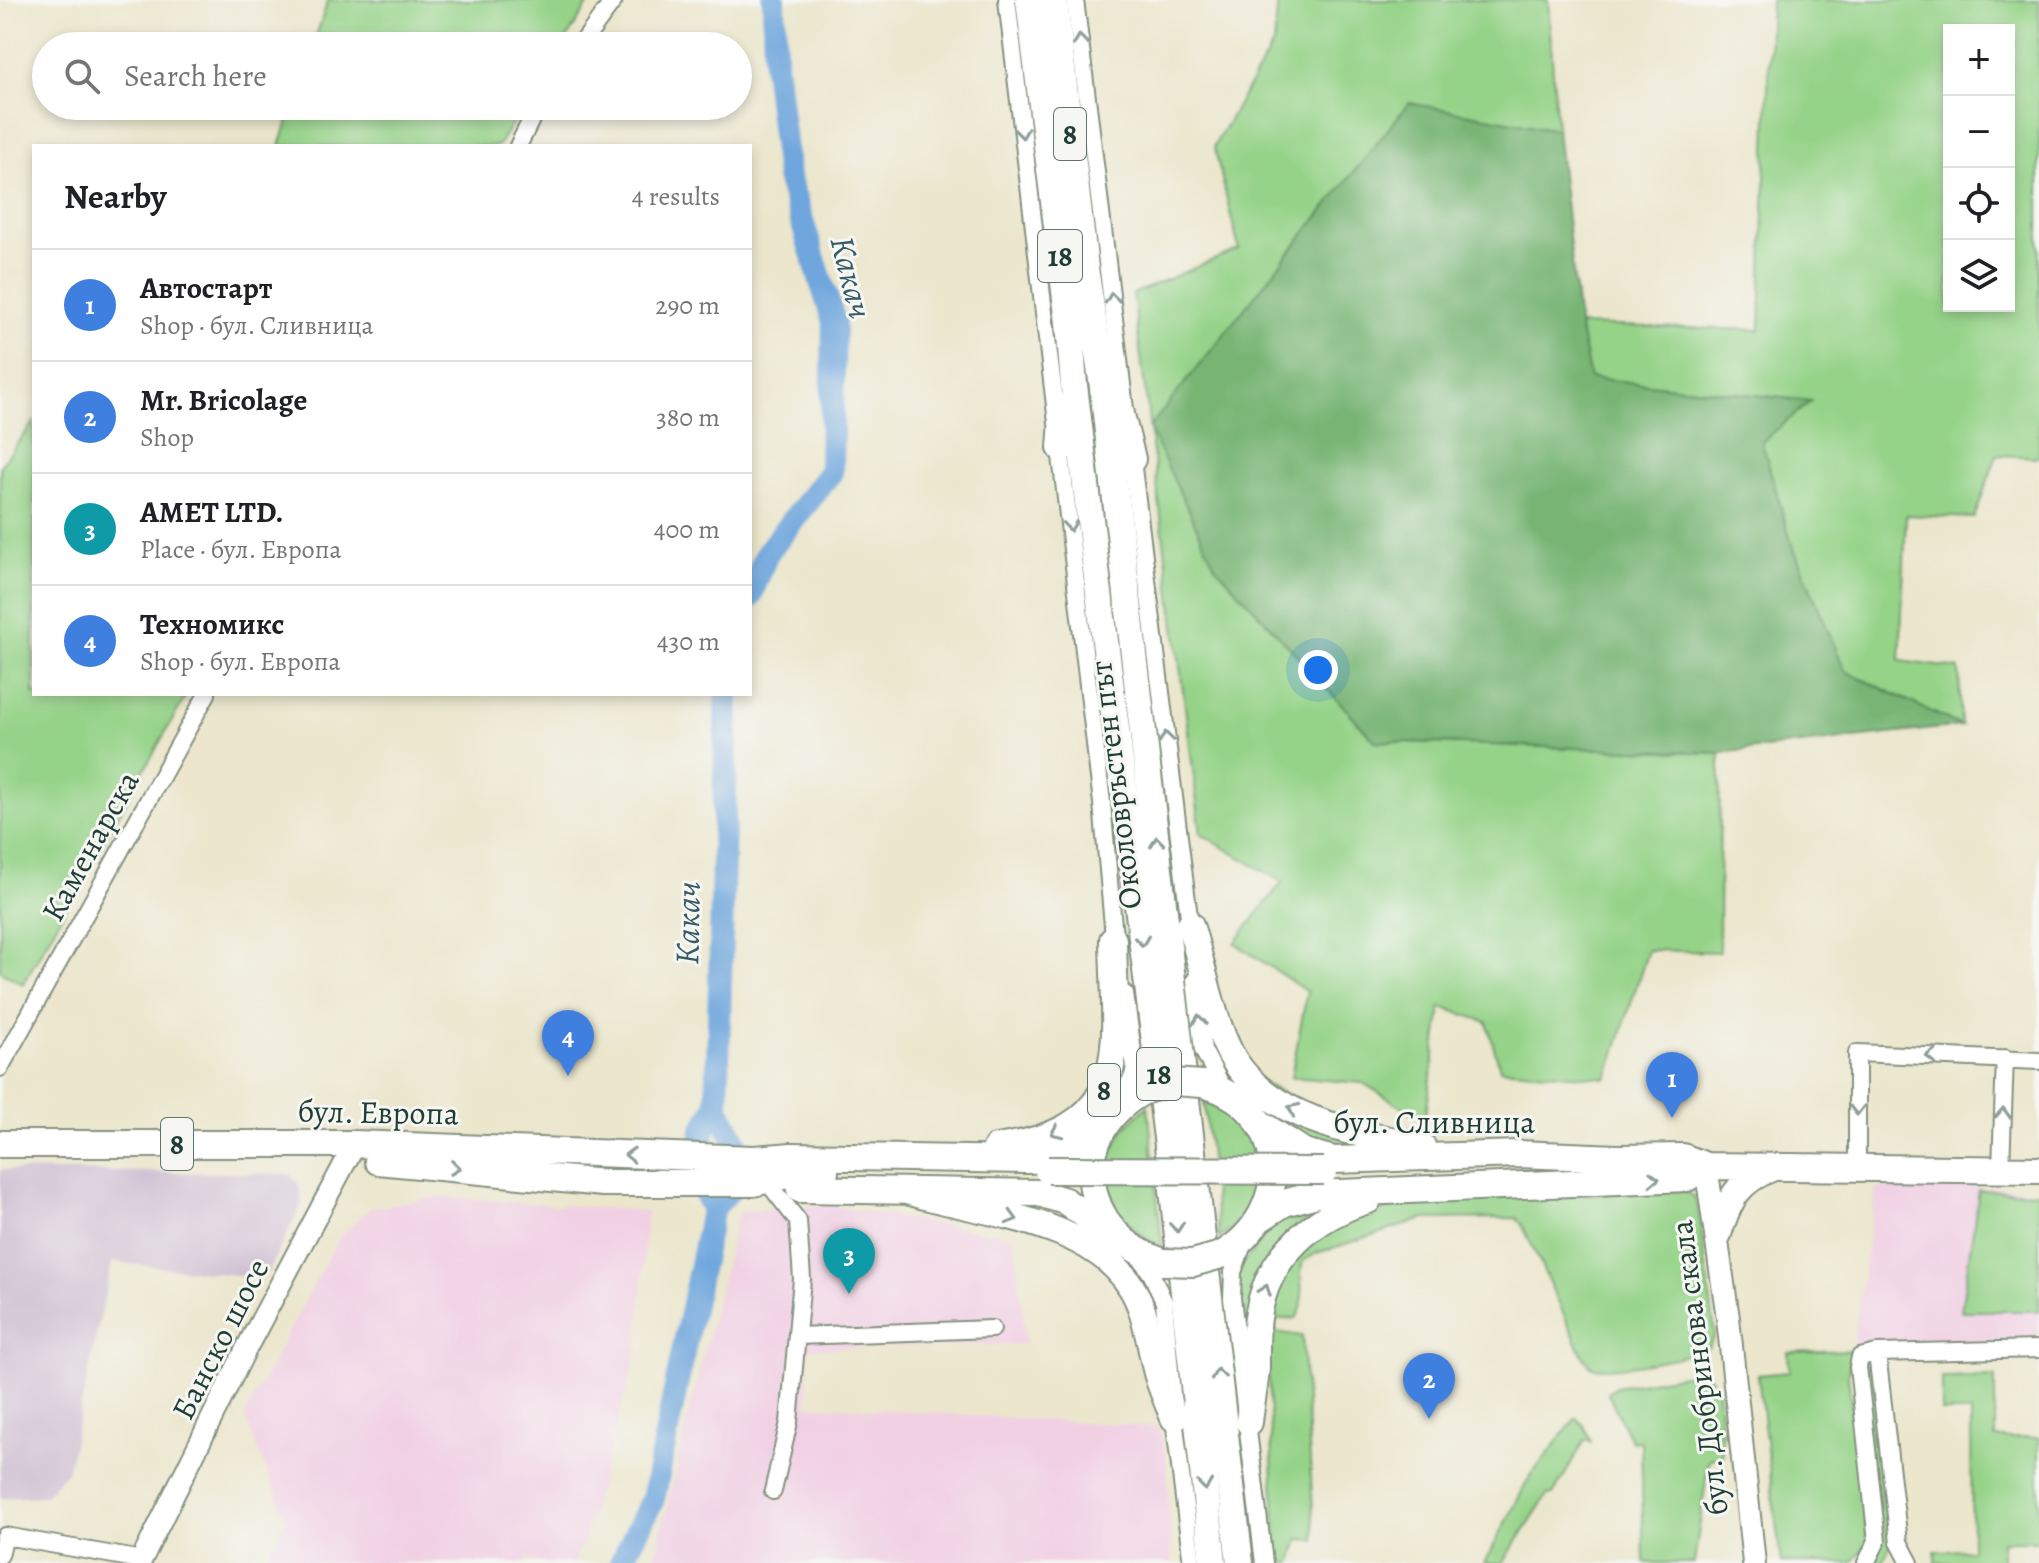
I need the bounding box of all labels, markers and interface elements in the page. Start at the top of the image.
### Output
map controls [1943,24,2015,312]
button: + [1943,24,2015,96]
search box [32,32,752,120]
one-way arrow [1072,33,1089,47]
icon: search [60,54,104,98]
text: Search here [124,56,267,96]
button: − [1943,96,2015,168]
road number: 8 [1054,108,1086,160]
one-way arrow [1014,127,1031,140]
button: locate [1943,168,2015,240]
text: Nearby [64,173,167,220]
text: 4 results [632,179,720,214]
road number: 18 [1038,230,1082,282]
water label: Какач [819,231,884,323]
button: layers [1943,240,2015,312]
text: Автостарт [140,268,272,308]
text: 1 [85,288,95,323]
text: 290 m [655,288,720,323]
one-way arrow [1103,291,1120,304]
text: Shop · бул. Сливница [140,308,374,343]
text: Mr. Bricolage [140,380,307,420]
text: 2 [84,400,96,435]
text: 380 m [656,400,720,435]
text: Shop [140,420,194,455]
text: AMET LTD. [140,492,284,532]
text: 3 [84,512,96,547]
text: 400 m [654,512,720,547]
one-way arrow [1061,520,1078,533]
text: Place · бул. Европа [140,532,342,567]
text: Техномикс [140,604,284,644]
text: 4 [84,624,96,659]
text: 430 m [657,624,720,659]
text: Shop · бул. Европа [140,644,341,679]
your location [1298,650,1338,690]
street label: Околовръстен път [1078,658,1152,912]
one-way arrow [1158,730,1175,743]
street label: Каменарска [31,763,150,929]
one-way arrow [1148,836,1165,849]
water label: Какач [663,881,712,965]
one-way arrow [1134,935,1151,948]
pin: 4 [542,1010,594,1076]
one-way arrow [1191,1013,1208,1026]
one-way arrow [1924,1047,1937,1064]
road number: 18 [1137,1048,1181,1100]
pin: 1 [1646,1052,1698,1118]
road number: 8 [1088,1064,1120,1116]
street label: бул. Европа [297,1089,459,1135]
street label: бул. Сливница [1333,1100,1535,1144]
one-way arrow [1287,1103,1301,1119]
one-way arrow [1848,1104,1866,1117]
one-way arrow [1994,1106,2011,1119]
road number: 8 [161,1118,193,1170]
one-way arrow [1049,1123,1064,1139]
one-way arrow [623,1146,636,1163]
one-way arrow [448,1160,461,1177]
one-way arrow [1648,1170,1661,1187]
one-way arrow [1005,1209,1019,1225]
street label: бул. Добринова скала [1659,1217,1739,1518]
one-way arrow [1168,1220,1185,1233]
pin: 3 [823,1228,875,1294]
street label: Банско шосе [161,1251,279,1427]
one-way arrow [1256,1284,1272,1298]
pin: 2 [1403,1353,1455,1419]
one-way arrow [1210,1367,1227,1381]
one-way arrow [1196,1479,1213,1492]

